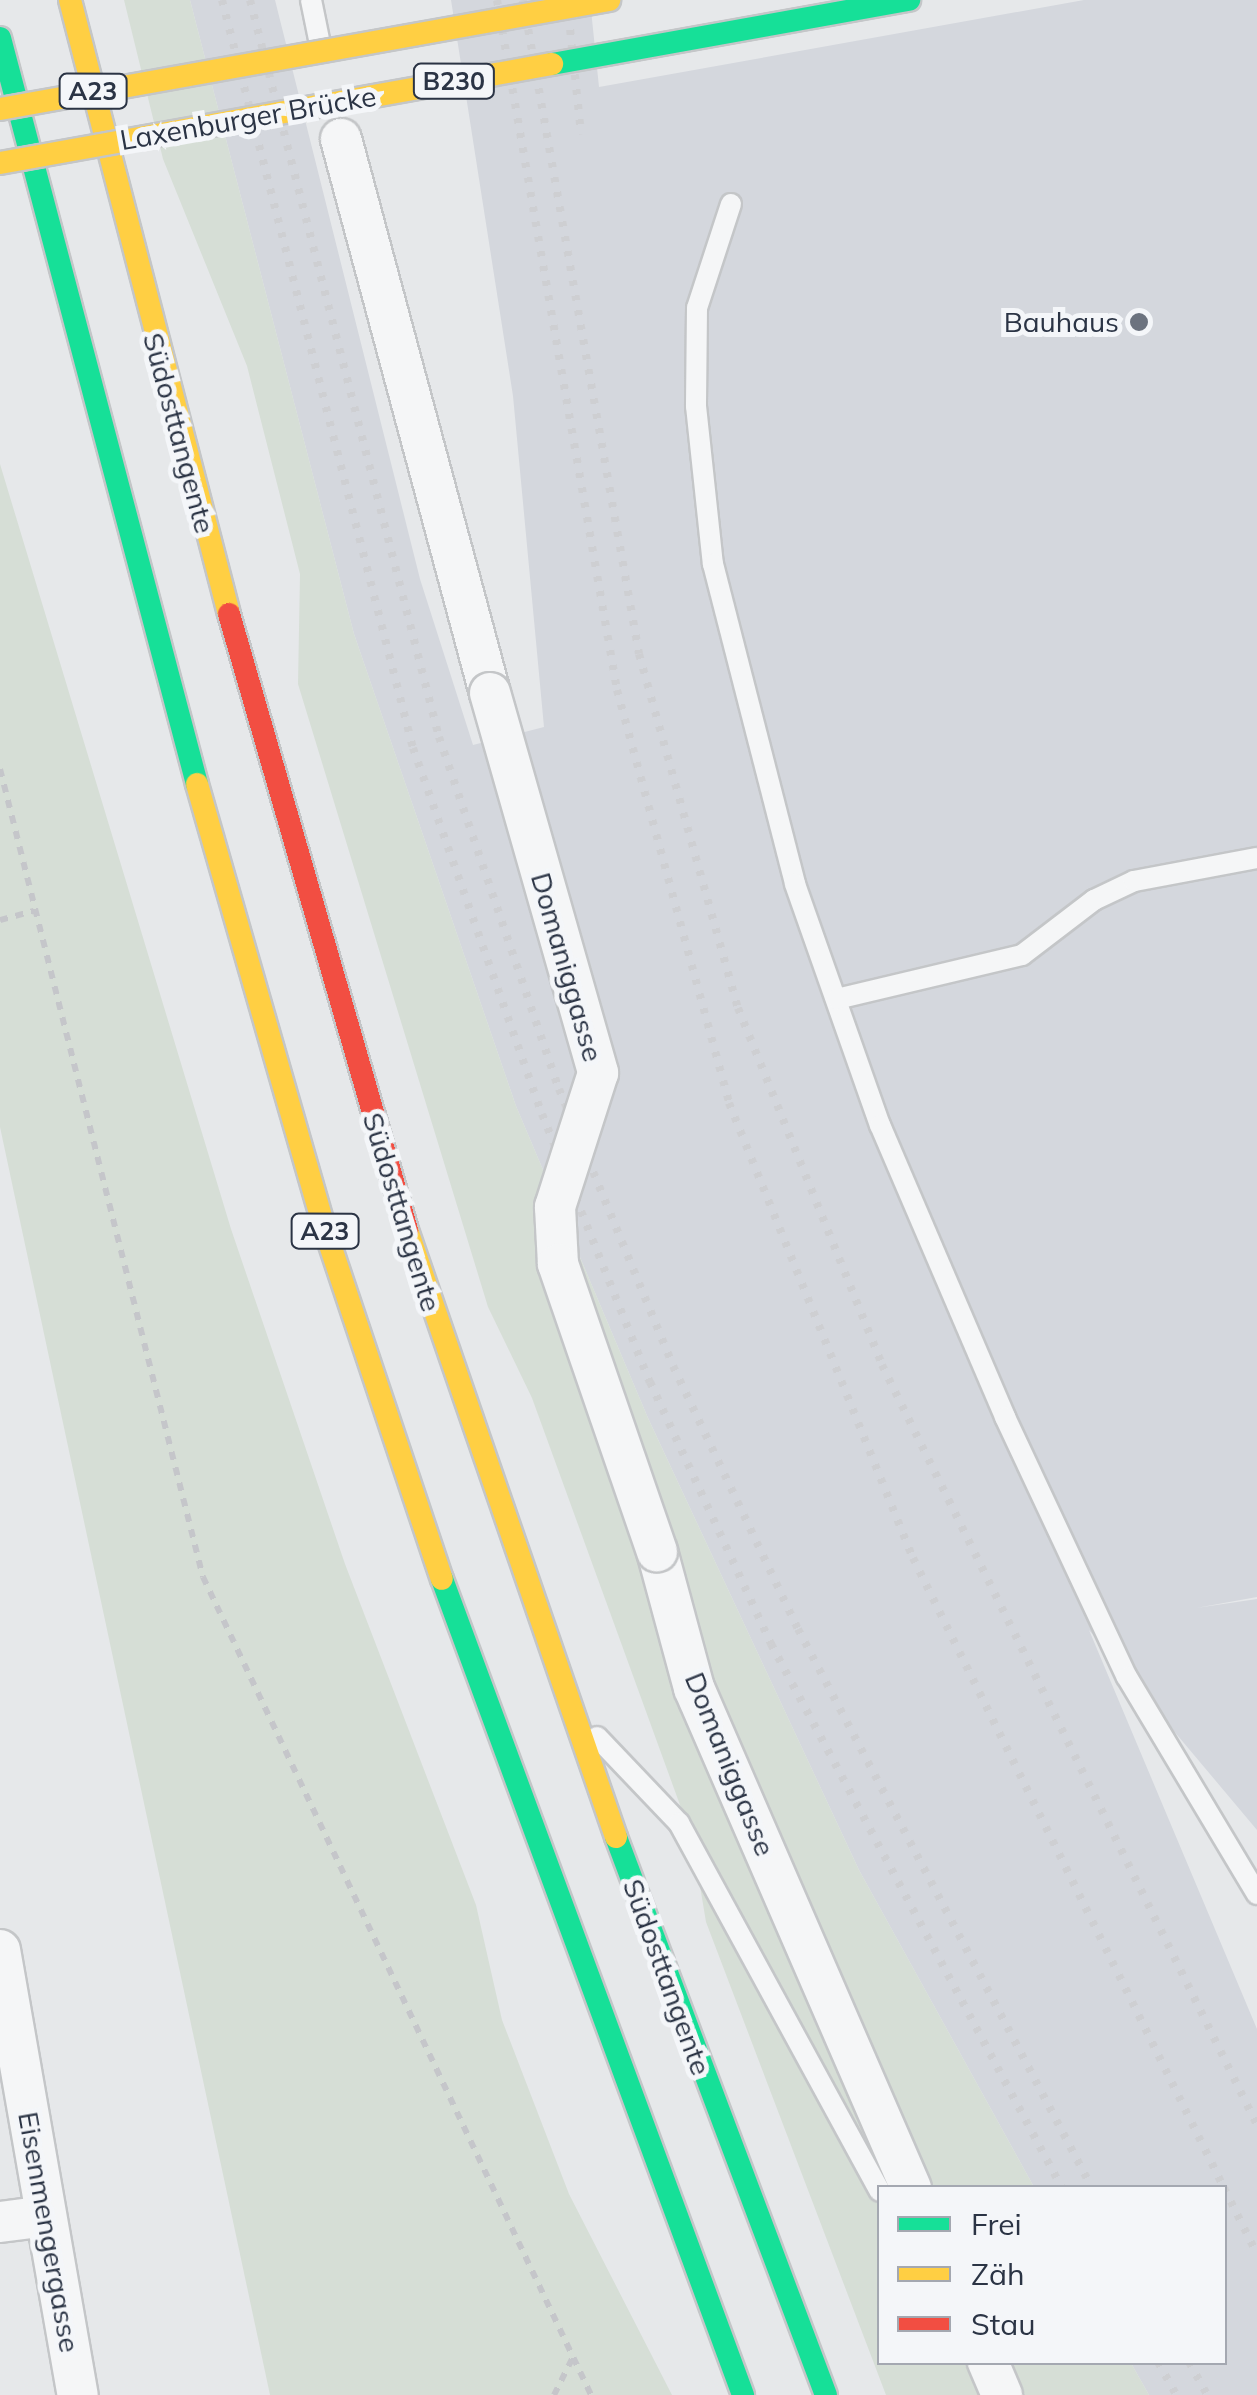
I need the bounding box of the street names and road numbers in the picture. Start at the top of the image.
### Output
road number: B230 [412,61,496,101]
road number: A23 [58,71,128,111]
street label: Laxenburger Brücke [117,79,379,157]
street label: Südosttangente [136,329,222,537]
street label: Domaniggasse [524,869,610,1065]
street label: Südosttangente [356,1109,448,1315]
road number: A23 [290,1211,360,1251]
street label: Domaniggasse [678,1667,782,1861]
street label: Südosttangente [616,1874,718,2080]
street label: Eisenmengergasse [11,2109,87,2355]

